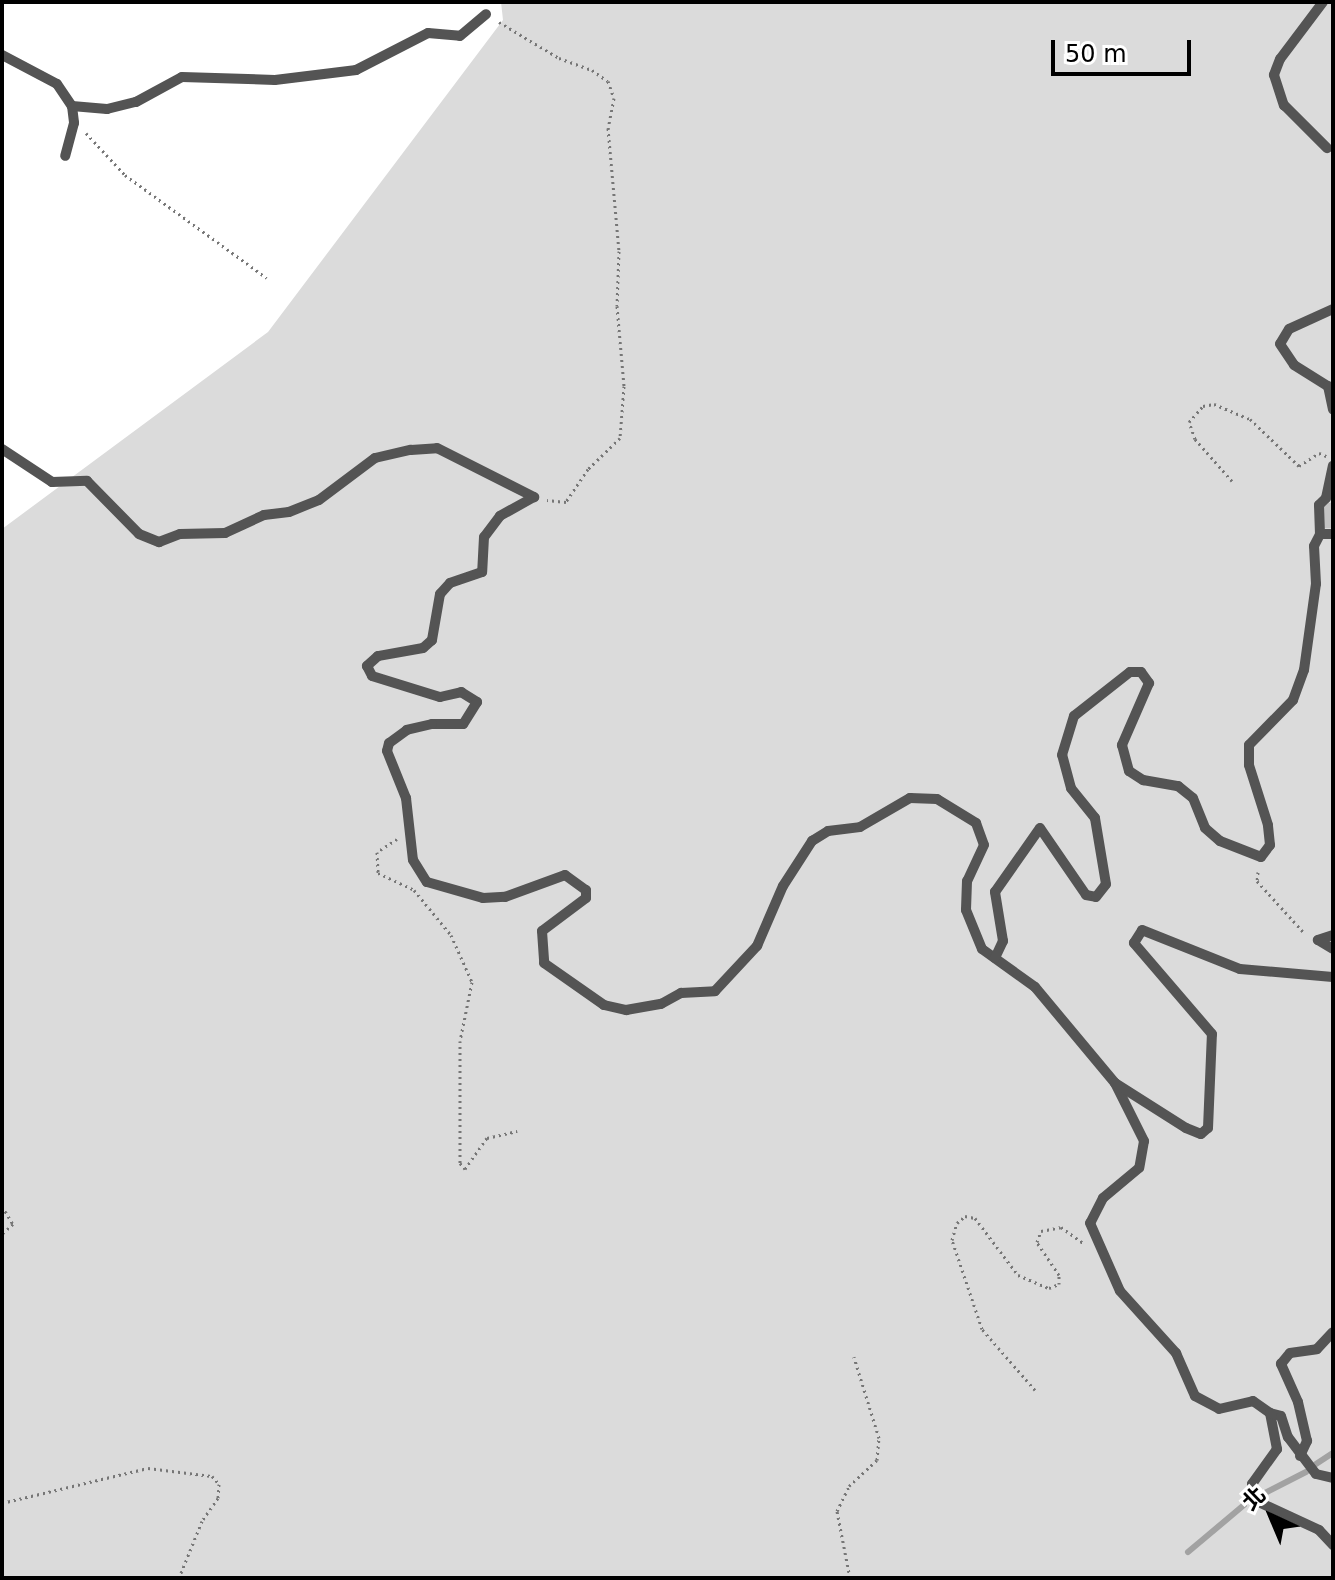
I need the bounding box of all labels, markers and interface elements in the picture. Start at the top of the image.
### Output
scale bar [1055,24,1195,74]
text: 50 m [1065,40,1127,68]
north arrow [1231,1476,1311,1556]
text: 北 [1237,1482,1271,1515]

